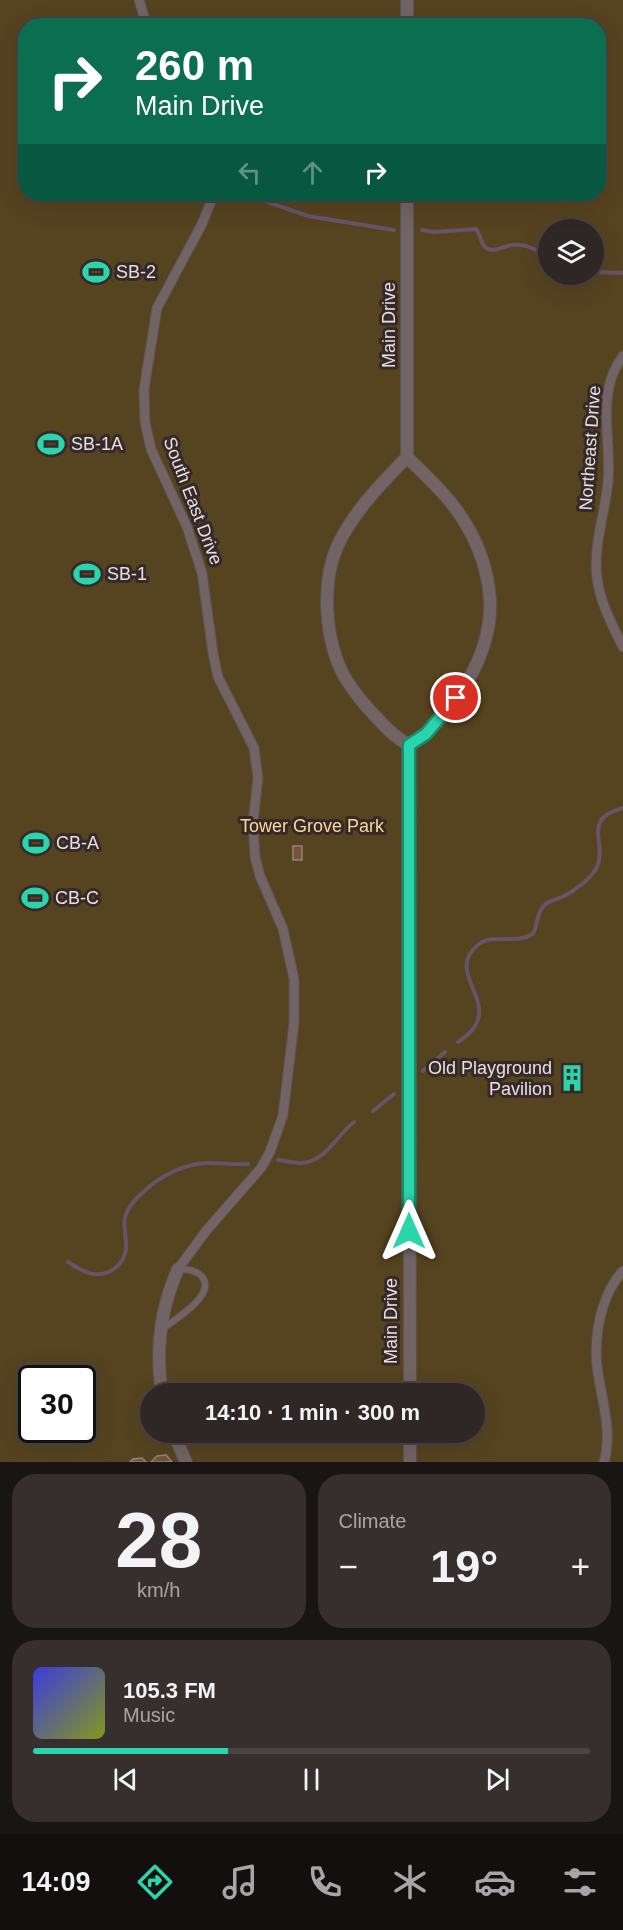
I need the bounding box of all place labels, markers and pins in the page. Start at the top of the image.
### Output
sports icon: SB-2 [81,257,111,287]
place label: SB-2 [116,262,156,282]
sports icon: SB-1A [36,429,66,459]
place label: SB-1A [71,434,123,454]
sports icon: SB-1 [72,559,102,589]
place label: SB-1 [107,564,147,584]
pin [430,672,481,723]
sports icon: CB-A [21,828,51,858]
place label: CB-A [56,833,99,853]
sports icon: CB-C [20,883,50,913]
place label: CB-C [55,888,99,908]
place label: Old Playground Pavilion [428,1058,552,1099]
building icon: Old Playground Pavilion [557,1063,587,1093]

